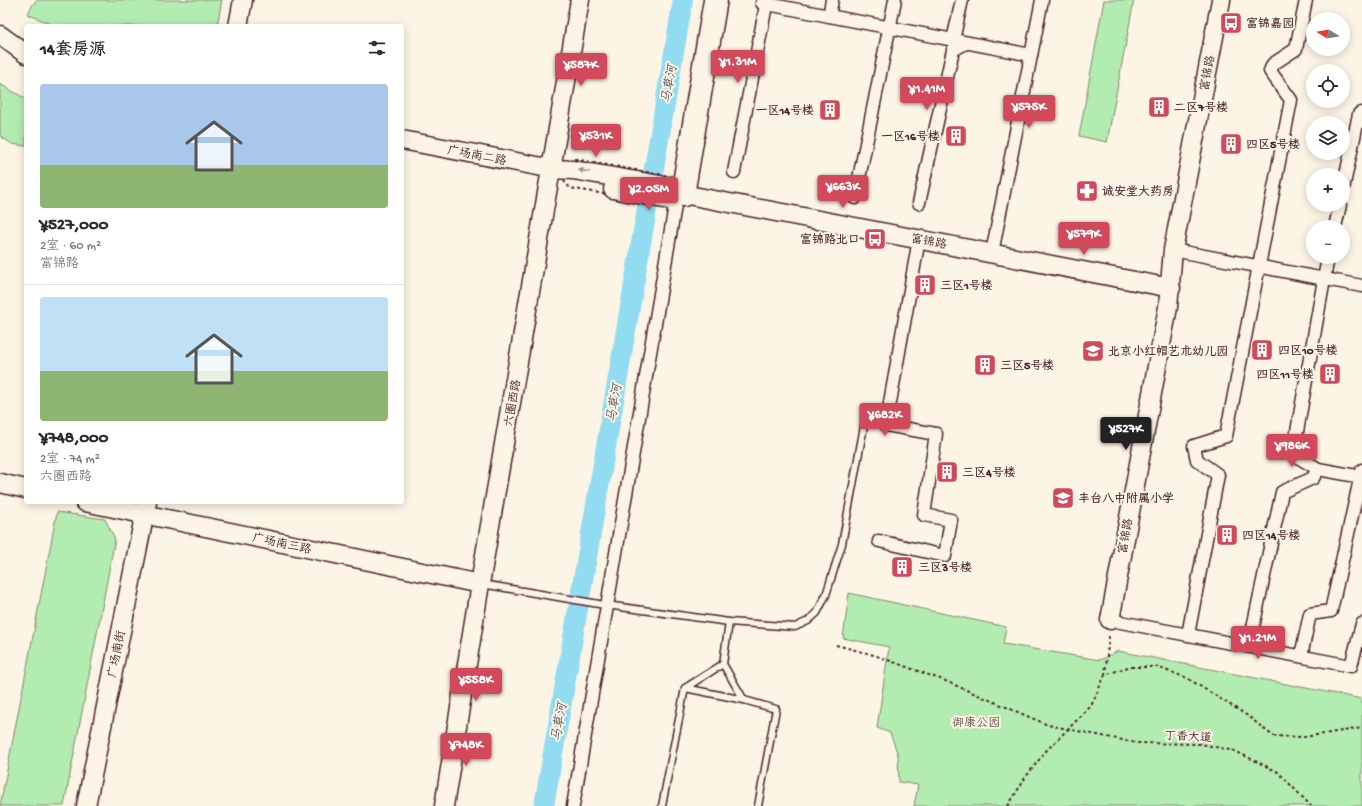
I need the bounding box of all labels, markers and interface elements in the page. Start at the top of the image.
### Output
bus stop icon: 富锦嘉园 [1218,10,1244,36]
north arrow [1306,12,1350,56]
map controls [1306,12,1350,264]
place label: 富锦嘉园 [1246,17,1294,32]
icon: filters [366,37,388,59]
text: 14套房源 [40,41,106,61]
pin: ¥1.31M [705,50,771,84]
pin: ¥587K [553,53,609,87]
street label: 富锦路 [1198,54,1219,92]
text: ¥1.31M [720,55,756,70]
text: ¥587K [564,58,598,73]
water label: 马草河 [659,62,682,105]
button: locate [1306,64,1350,108]
pin: ¥1.41M [894,77,960,111]
text: ¥1.41M [909,82,945,97]
building icon: 二区7号楼 [1146,94,1172,120]
pin: ¥575K [1001,95,1057,129]
building icon: 一区14号楼 [817,97,843,123]
text: ¥575K [1012,100,1046,115]
place label: 二区7号楼 [1174,101,1228,116]
place label: 一区14号楼 [755,104,814,119]
icon: home [178,110,250,182]
button: layers [1306,116,1350,160]
building icon: 一区16号楼 [943,123,969,149]
pin: ¥531K [568,124,624,158]
text: ¥531K [580,129,612,144]
place label: 一区16号楼 [881,130,940,145]
building icon: 四区5号楼 [1218,131,1244,157]
place label: 四区5号楼 [1246,138,1300,153]
street label: 广场南二路 [446,143,508,170]
one-way arrow [578,168,590,174]
button: + [1306,168,1350,212]
pin: ¥663K [815,175,871,209]
pin: ¥2.05M [616,177,682,211]
pharmacy icon: 诚安堂大药房 [1074,178,1100,204]
text: ¥663K [826,180,860,195]
text: ¥2.05M [629,182,669,197]
place label: 诚安堂大药房 [1102,185,1174,200]
text: ¥527,000 [40,216,108,236]
button: − [1306,220,1350,264]
pin: ¥579K [1056,222,1112,256]
bus stop icon: 富锦路北口 [862,226,888,252]
text: ¥579K [1067,227,1101,242]
street label: 富锦路 [910,232,948,253]
place label: 富锦路北口 [800,233,860,248]
text: 2室 · 60 m² [40,239,101,254]
text: 富锦路 [40,257,79,272]
building icon: 三区1号楼 [912,272,938,298]
place label: 三区1号楼 [940,279,993,294]
icon: home [178,323,250,395]
building icon: 四区10号楼 [1249,337,1275,363]
school or university icon: 北京小红帽艺术幼儿园 [1080,338,1106,364]
place label: 四区10号楼 [1278,344,1338,359]
place label: 北京小红帽艺术幼儿园 [1108,345,1228,360]
building icon: 三区5号楼 [972,352,998,378]
place label: 三区5号楼 [1000,359,1054,374]
building icon: 四区11号楼 [1317,361,1343,387]
place label: 四区11号楼 [1256,368,1314,383]
street label: 六圈西路 [502,378,525,428]
water label: 马草河 [604,381,627,424]
pin: ¥682K [857,403,913,437]
text: ¥682K [868,408,902,423]
pin: ¥527K [1098,417,1154,451]
text: ¥527K [1109,422,1143,437]
text: ¥748,000 [40,429,108,449]
pin: ¥986K [1264,434,1320,468]
text: ¥986K [1275,439,1309,454]
text: 2室 · 74 m² [40,452,100,467]
building icon: 三区4号楼 [934,459,960,485]
place label: 三区4号楼 [962,466,1016,481]
text: 六圈西路 [40,470,92,485]
school or university icon: 丰台八中附属小学 [1050,485,1076,511]
place label: 丰台八中附属小学 [1078,492,1174,507]
street label: 富锦路 [1116,517,1137,555]
building icon: 四区14号楼 [1214,522,1240,548]
place label: 四区14号楼 [1242,529,1301,544]
street label: 广场南三路 [251,531,313,558]
building icon: 三区3号楼 [889,554,915,580]
place label: 三区3号楼 [918,561,972,576]
pin: ¥1.21M [1225,626,1291,660]
street label: 广场南街 [106,629,129,679]
text: ¥1.21M [1240,631,1276,646]
pin: ¥558K [448,668,504,702]
text: ¥558K [459,673,493,688]
water label: 马草河 [549,700,572,743]
park label: 御康公园 [952,716,1000,731]
street label: 丁香大道 [1164,729,1212,746]
pin: ¥748K [438,733,494,767]
text: ¥748K [449,738,483,753]

